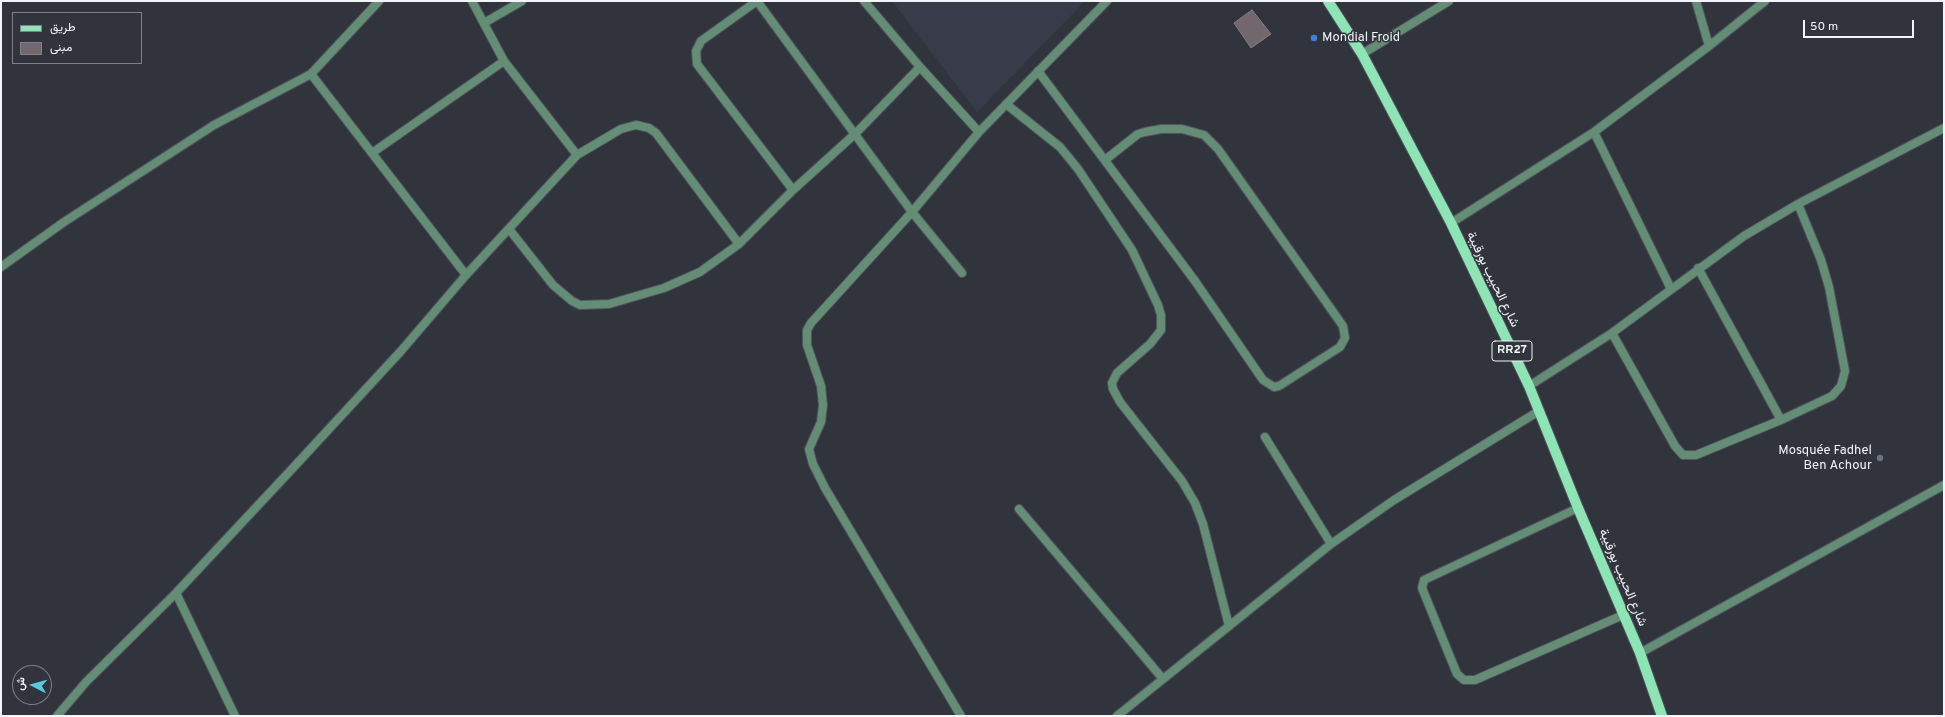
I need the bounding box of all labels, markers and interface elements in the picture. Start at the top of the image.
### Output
legend [12,12,142,64]
scale bar [1805,12,1916,38]
text: 50 m [1810,19,1838,35]
text: طريق [50,20,75,36]
place label: Mondial Froid [1322,30,1400,46]
marker: Mondial Froid [1309,33,1319,43]
text: مبنى [50,40,72,56]
street label: شارع الحبيب بورقيبة [1462,230,1522,330]
road number: RR27 [1492,341,1532,361]
place label: Mosquée Fadhel Ben Achour [1778,443,1872,474]
marker: Mosquée Fadhel Ben Achour [1875,453,1885,463]
street label: شارع الحبيب بورقيبة [1594,527,1650,629]
north arrow [12,665,52,705]
text: ش [13,677,29,691]

